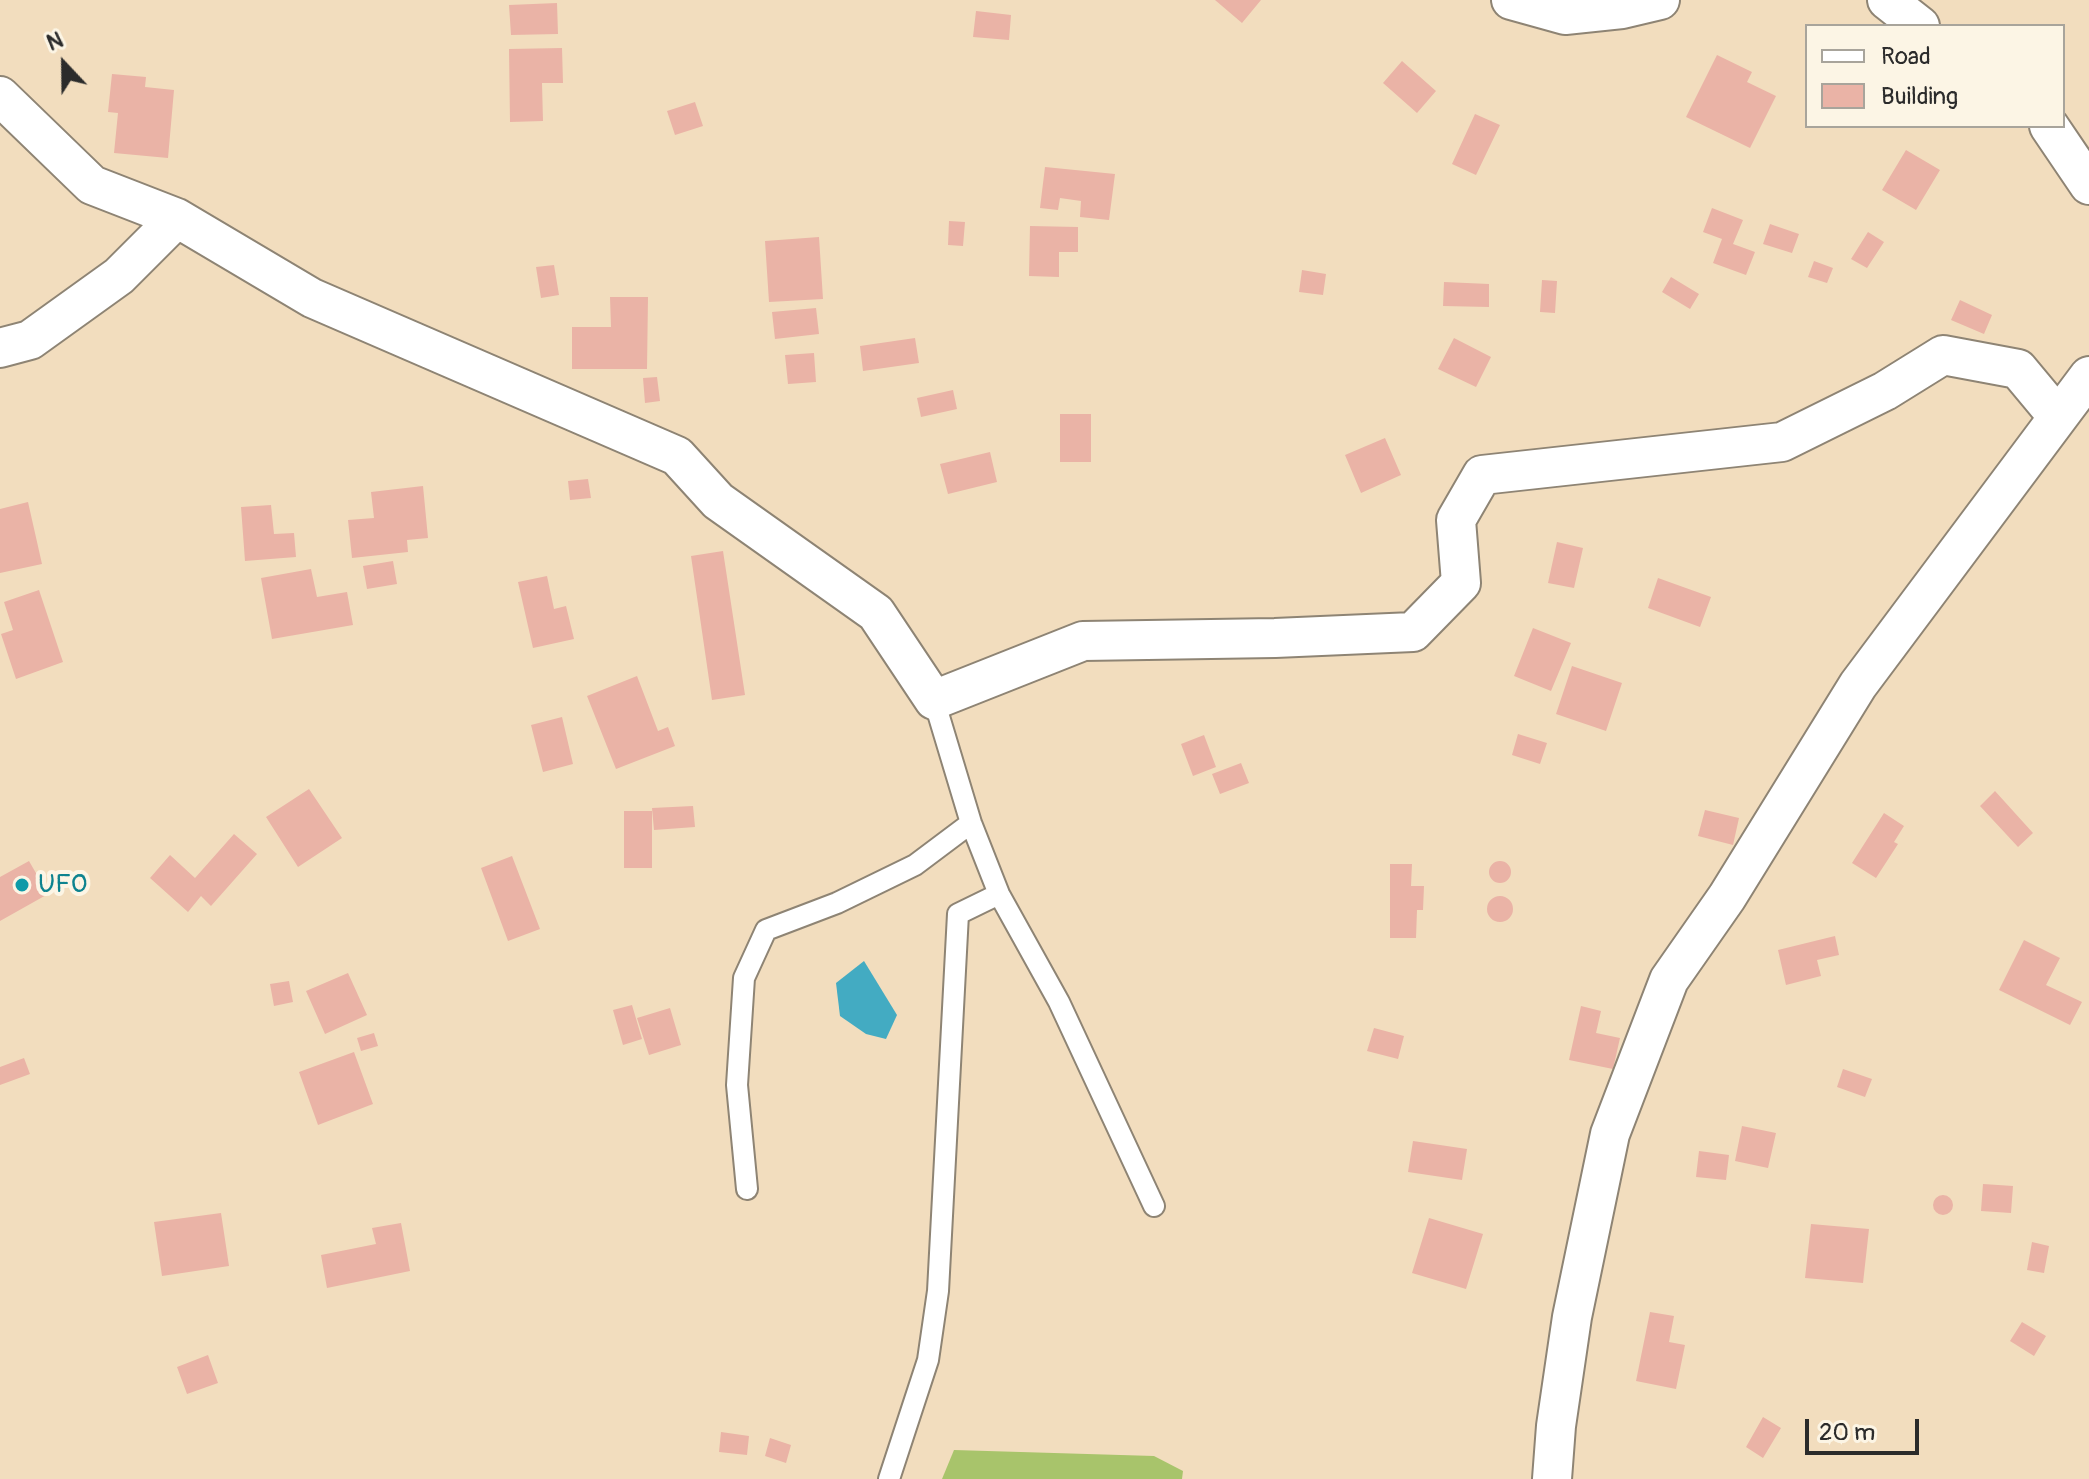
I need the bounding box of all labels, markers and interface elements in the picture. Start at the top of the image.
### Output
north arrow [24,24,104,104]
legend [1805,24,2065,128]
text: N [43,26,67,58]
text: Road [1881,42,1931,71]
text: Building [1881,82,1958,111]
place label: UFO [38,869,87,901]
marker: UFO [13,876,31,894]
scale bar [1809,1403,1923,1453]
text: 20 m [1819,1418,1875,1447]

